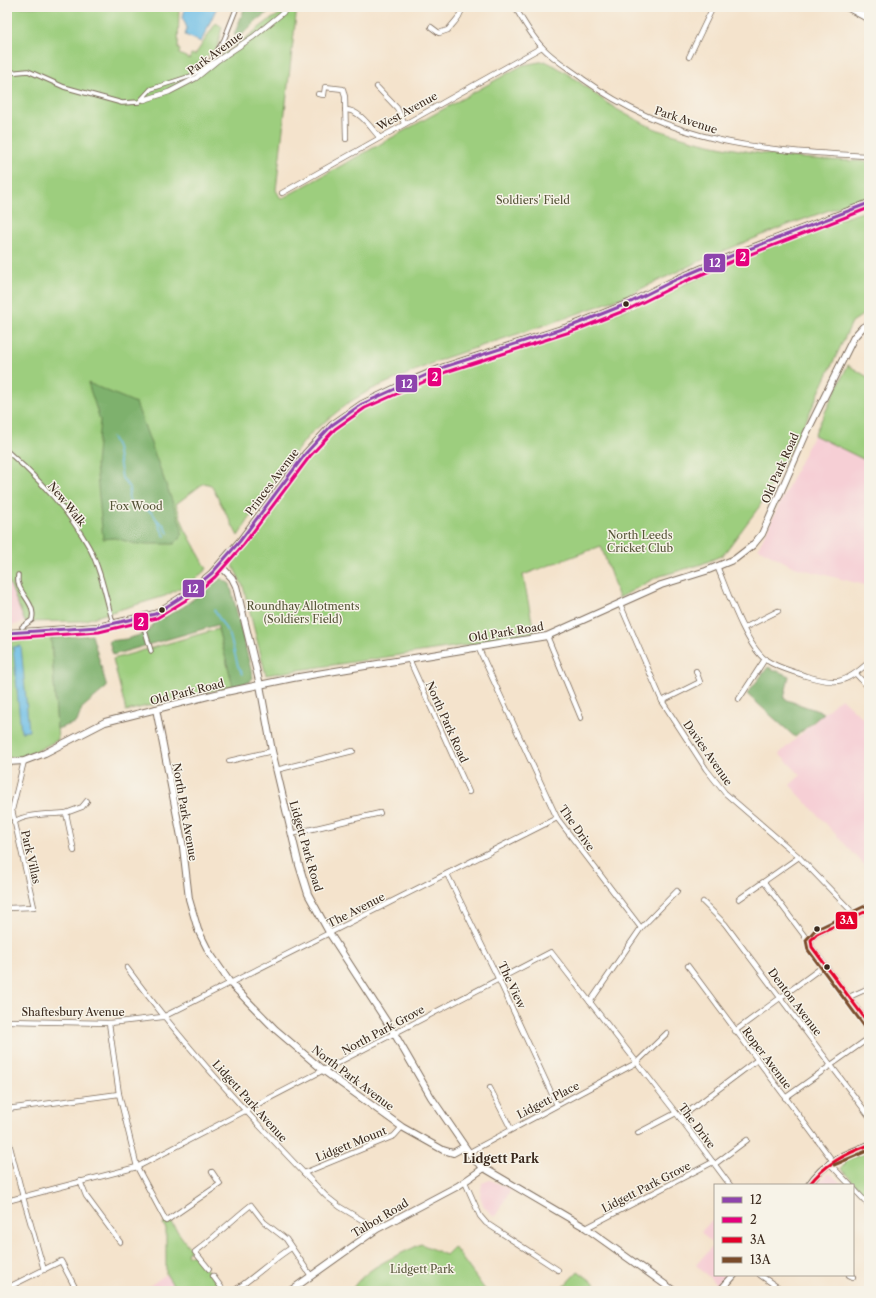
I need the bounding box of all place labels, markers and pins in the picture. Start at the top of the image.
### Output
unlabelled marker [621,299,631,309]
unlabelled marker [157,605,167,615]
unlabelled marker [812,924,822,934]
unlabelled marker [822,962,832,972]

